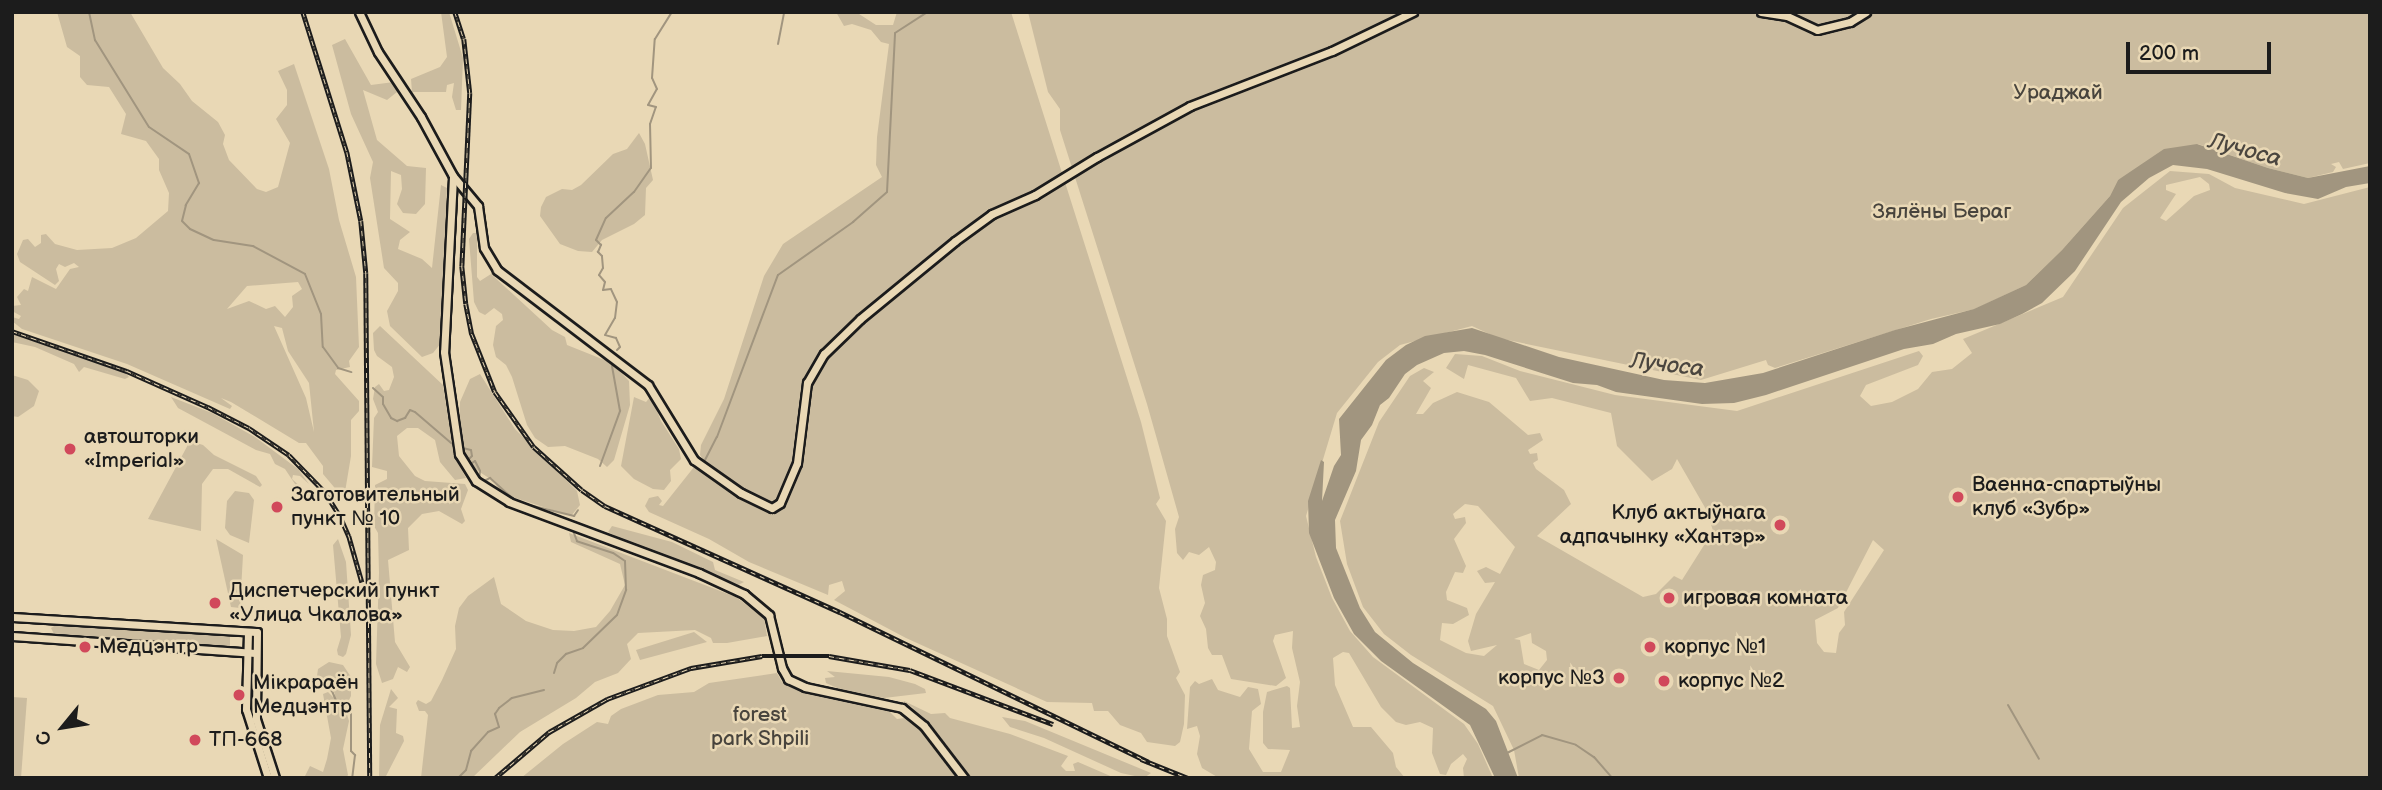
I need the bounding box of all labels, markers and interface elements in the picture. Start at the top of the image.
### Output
scale bar [2130,28,2275,72]
text: 200 m [2139,41,2199,66]
park label: Ураджай [2013,80,2103,106]
water label: Лучоса [2206,127,2284,173]
park label: Зялёны Бераг [1873,199,2011,225]
water label: Лучоса [1629,347,1705,383]
place label: автошторки «Imperial» [84,424,199,474]
marker: автошторки «Imperial» [62,441,78,457]
place label: Ваенна-спартыўны клуб «Зубр» [1972,472,2161,522]
place label: Заготовительный пункт № 10 [291,482,460,532]
marker: Ваенна-спартыўны клуб «Зубр» [1950,489,1966,505]
marker: Заготовительный пункт № 10 [269,499,285,515]
place label: Клуб актыўнага адпачынку «Хантэр» [1560,500,1766,550]
marker: Клуб актыўнага адпачынку «Хантэр» [1772,517,1788,533]
place label: Диспетчерский пункт «Улица Чкалова» [229,578,439,628]
place label: игровая комната [1683,585,1848,611]
marker: игровая комната [1661,590,1677,606]
marker: Диспетчерский пункт «Улица Чкалова» [207,595,223,611]
place label: Медцэнтр [99,634,198,660]
place label: корпус №1 [1664,634,1766,660]
marker: Медцэнтр [77,639,93,655]
marker: корпус №1 [1642,639,1658,655]
place label: корпус №3 [1498,665,1605,691]
place label: корпус №2 [1678,668,1784,694]
place label: Мікрараён Медцэнтр [253,670,359,720]
marker: корпус №3 [1611,670,1627,686]
marker: корпус №2 [1656,673,1672,689]
marker: Мікрараён Медцэнтр [231,687,247,703]
north arrow [28,692,98,762]
park label: forest park Shpili [711,702,809,752]
text: С [31,726,58,749]
place label: ТП-668 [209,727,283,753]
marker: ТП-668 [187,732,203,748]

